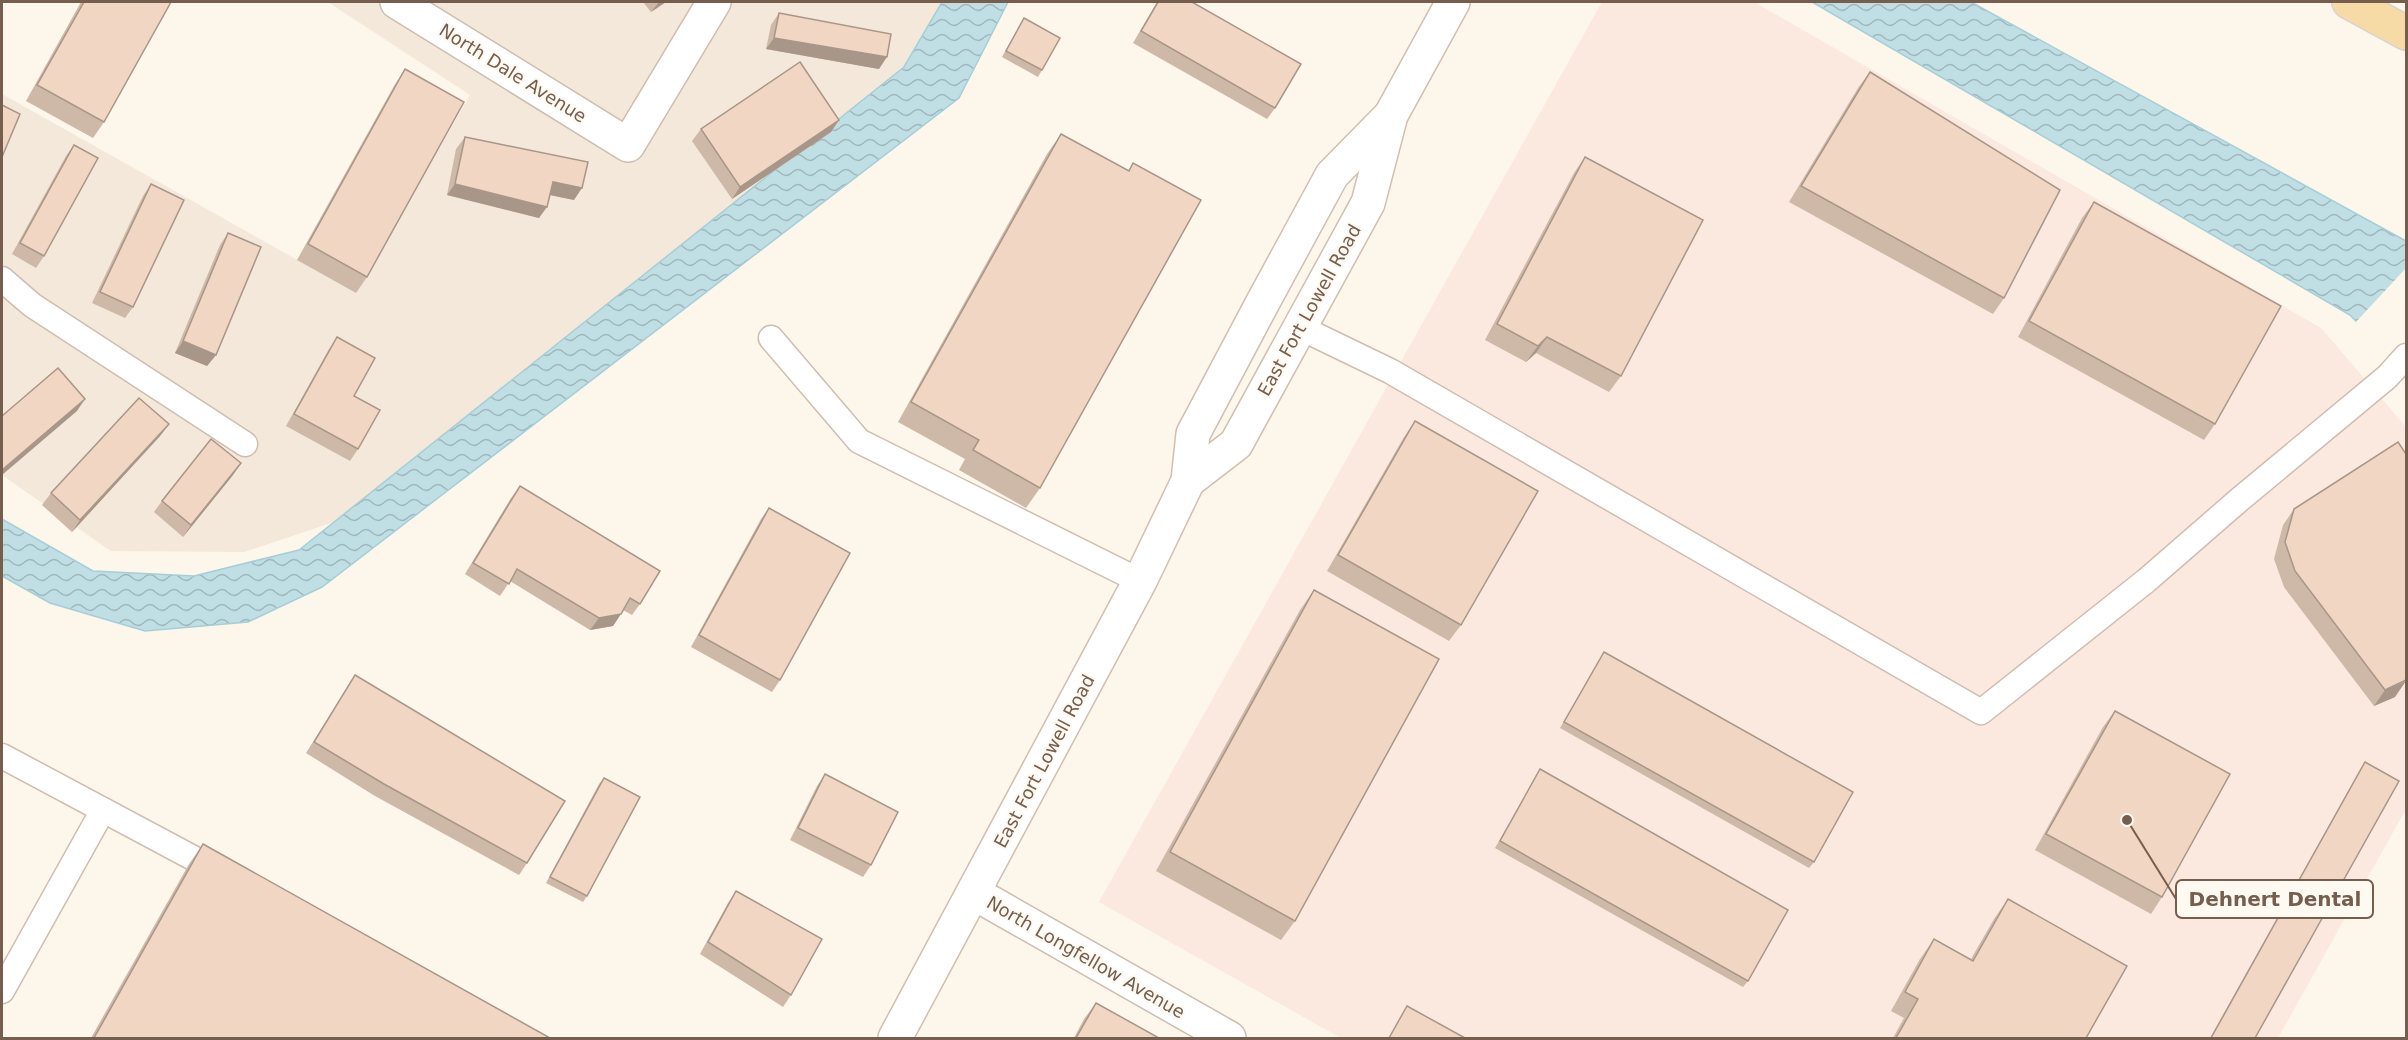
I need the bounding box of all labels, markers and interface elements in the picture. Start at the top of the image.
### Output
street label: North Dale Avenue [436,19,590,127]
street label: East Fort Lowell Road [1253,221,1365,399]
street label: East Fort Lowell Road [989,671,1099,851]
callout: Dehnert Dental [2176,880,2373,918]
text: Dehnert Dental [2189,887,2361,911]
street label: North Longfellow Avenue [983,892,1189,1022]

